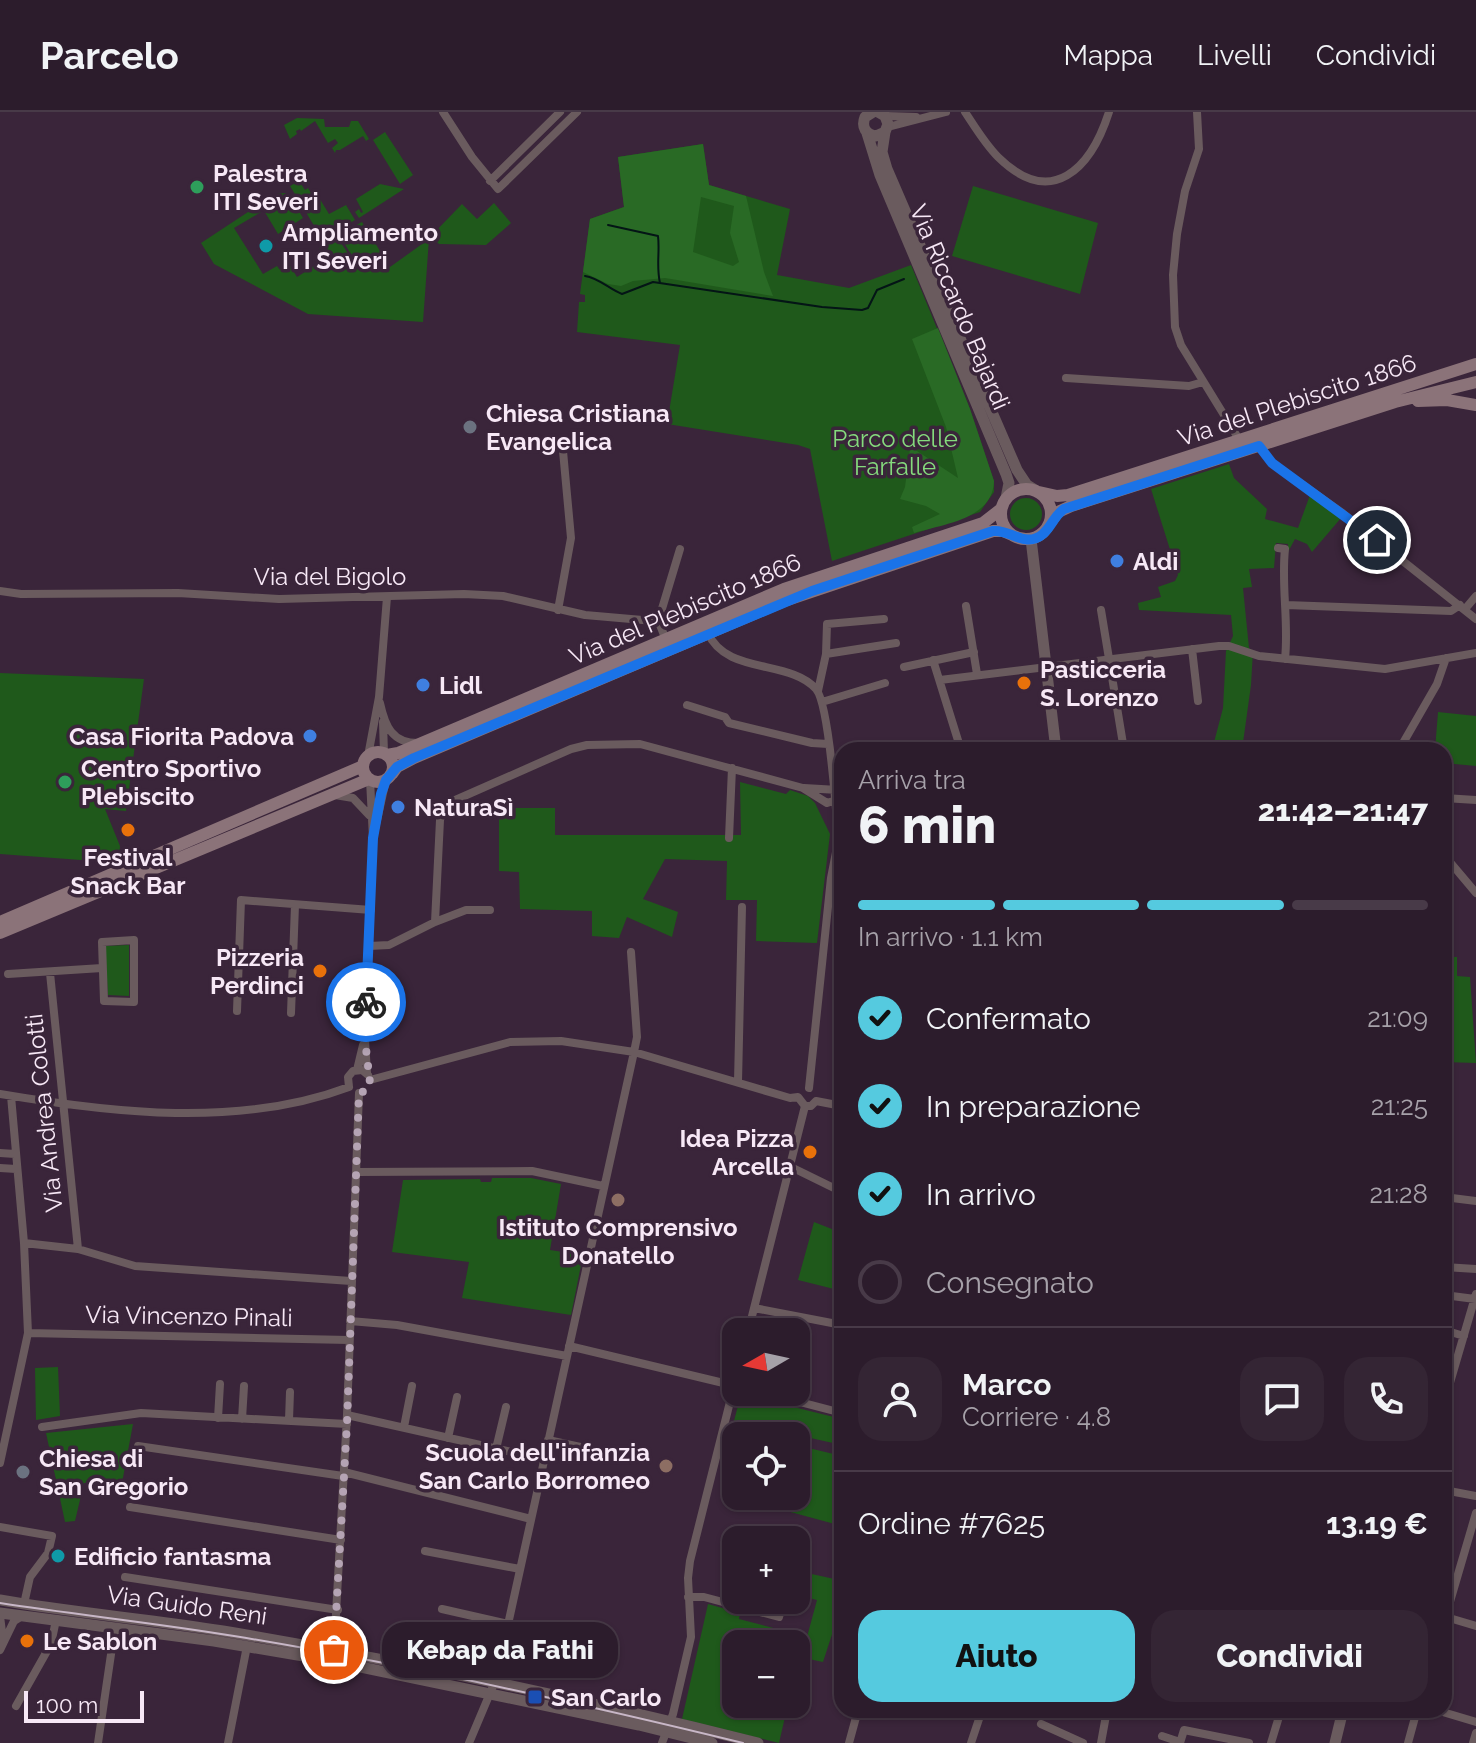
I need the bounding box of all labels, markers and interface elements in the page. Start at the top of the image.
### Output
text: Parcelo [40,33,179,78]
text: Mappa [1064,39,1153,72]
text: Livelli [1197,39,1272,72]
text: Condividi [1316,39,1436,72]
place label: Palestra ITI Severi [213,159,319,216]
marker: Palestra ITI Severi [188,178,206,196]
street label: Via Riccardo Bajardi [904,200,1016,414]
place label: Ampliamento ITI Severi [282,218,438,275]
marker: Ampliamento ITI Severi [257,237,275,255]
street label: Via del Plebiscito 1866 [1174,348,1420,452]
place label: Chiesa Cristiana Evangelica [486,399,670,456]
marker: Chiesa Cristiana Evangelica [461,418,479,436]
park label: Parco delle Farfalle [832,424,958,481]
pin [1343,506,1411,574]
icon: home [1355,518,1399,562]
street label: Via del Plebiscito 1866 [565,547,805,671]
place label: Aldi [1133,547,1178,576]
marker: Aldi [1108,552,1126,570]
street label: Via del Bigolo [254,562,406,591]
place label: Pasticceria S. Lorenzo [1040,655,1166,712]
place label: Lidl [439,671,483,700]
marker: Pasticceria S. Lorenzo [1015,674,1033,692]
marker: Lidl [414,676,432,694]
place label: Casa Fiorita Padova [69,722,294,751]
marker: Casa Fiorita Padova [301,727,319,745]
place label: Centro Sportivo Plebiscito [81,754,261,811]
text: Arriva tra [858,765,966,795]
marker: Centro Sportivo Plebiscito [56,773,74,791]
place label: NaturaSì [414,793,514,822]
text: 21:42–21:47 [1258,793,1428,828]
text: 6 min [858,794,996,855]
marker: NaturaSì [389,798,407,816]
marker: Festival Snack Bar [119,821,137,839]
place label: Festival Snack Bar [71,843,185,900]
text: In arrivo · 1.1 km [858,922,1043,952]
place label: Pizzeria Perdinci [210,943,304,1000]
marker: Pizzeria Perdinci [311,962,329,980]
courier [326,962,406,1042]
icon: bike [344,980,388,1024]
icon: check [858,996,902,1040]
text: Confermato [926,1001,1091,1036]
text: 21:09 [1367,1003,1428,1033]
street label: Via Andrea Colotti [19,1012,69,1214]
icon: check [858,1084,902,1128]
text: In preparazione [926,1089,1141,1124]
text: 21:25 [1371,1091,1428,1121]
place label: Idea Pizza Arcella [679,1124,794,1181]
marker: Idea Pizza Arcella [801,1143,819,1161]
icon: check [858,1172,902,1216]
text: In arrivo [926,1177,1036,1212]
text: 21:28 [1369,1179,1428,1209]
marker: Istituto Comprensivo Donatello [609,1191,627,1209]
place label: Istituto Comprensivo Donatello [498,1213,738,1270]
text: Consegnato [926,1265,1094,1300]
street label: Via Vincenzo Pinali [85,1300,293,1332]
north arrow [722,1318,810,1406]
map controls [722,1318,810,1718]
button: person [858,1357,942,1441]
button: chat [1240,1357,1324,1441]
button: phone [1344,1357,1428,1441]
text: Marco [962,1367,1051,1402]
text: Corriere · 4.8 [962,1402,1111,1432]
button: locate [722,1422,810,1510]
place label: Scuola dell'infanzia San Carlo Borromeo [419,1438,650,1495]
place label: Chiesa di San Gregorio [39,1444,188,1501]
marker: Scuola dell'infanzia San Carlo Borromeo [657,1457,675,1475]
marker: Chiesa di San Gregorio [14,1463,32,1481]
text: Ordine #7625 [858,1506,1045,1541]
text: 13.19 € [1326,1506,1428,1541]
button: + [722,1526,810,1614]
place label: Edificio fantasma [74,1542,272,1571]
marker: Edificio fantasma [49,1547,67,1565]
street label: Via Guido Reni [105,1579,269,1631]
button: Aiuto [858,1610,1135,1702]
button: Condividi [1151,1610,1428,1702]
pin [300,1616,368,1684]
callout: Kebap da Fathi [382,1622,618,1678]
place label: Le Sablon [43,1627,157,1656]
icon: bag [312,1628,356,1672]
button: − [722,1630,810,1718]
marker: Le Sablon [18,1632,36,1650]
text: Kebap da Fathi [406,1635,594,1665]
place label: San Carlo [551,1683,661,1712]
scale bar [24,1687,144,1723]
marker: San Carlo [526,1688,544,1706]
text: 100 m [36,1692,98,1718]

